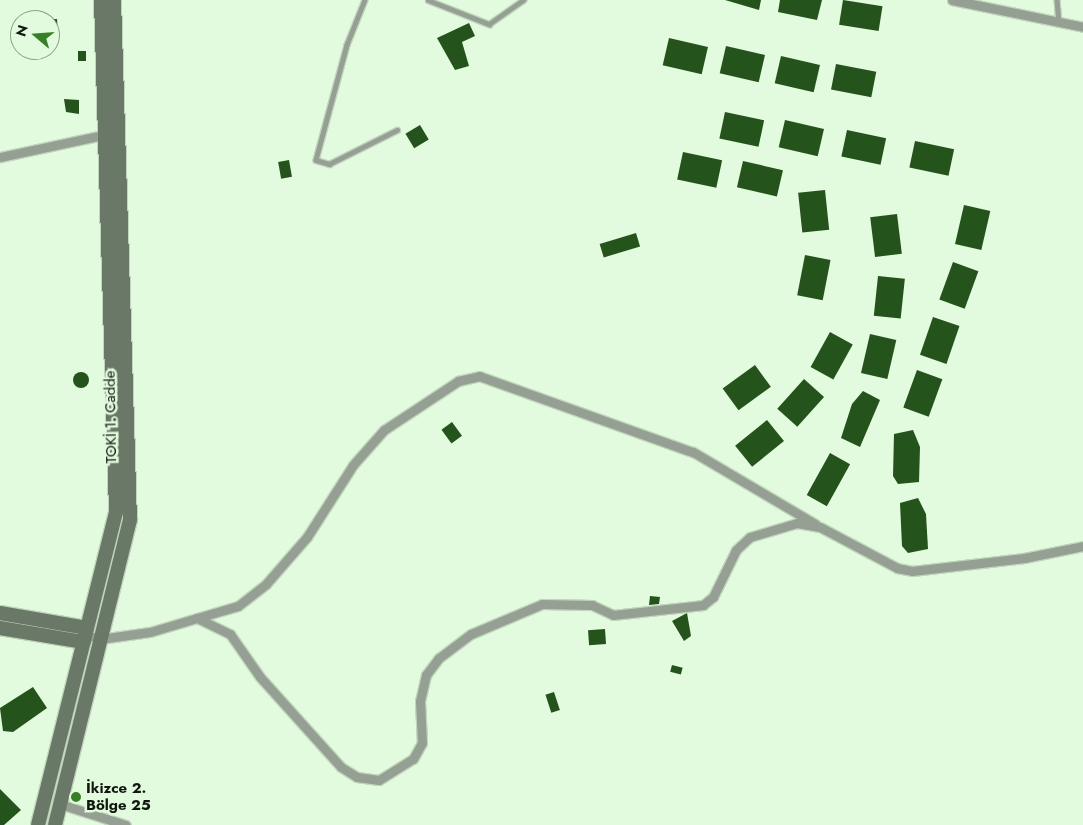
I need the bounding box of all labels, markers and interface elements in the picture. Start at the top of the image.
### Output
north arrow [10,10,60,60]
text: N [10,22,33,39]
street label: TOKİ 1. Cadde [101,370,121,464]
place label: İkizce 2. Bölge 25 [86,779,151,814]
marker: İkizce 2. Bölge 25 [70,791,82,803]

